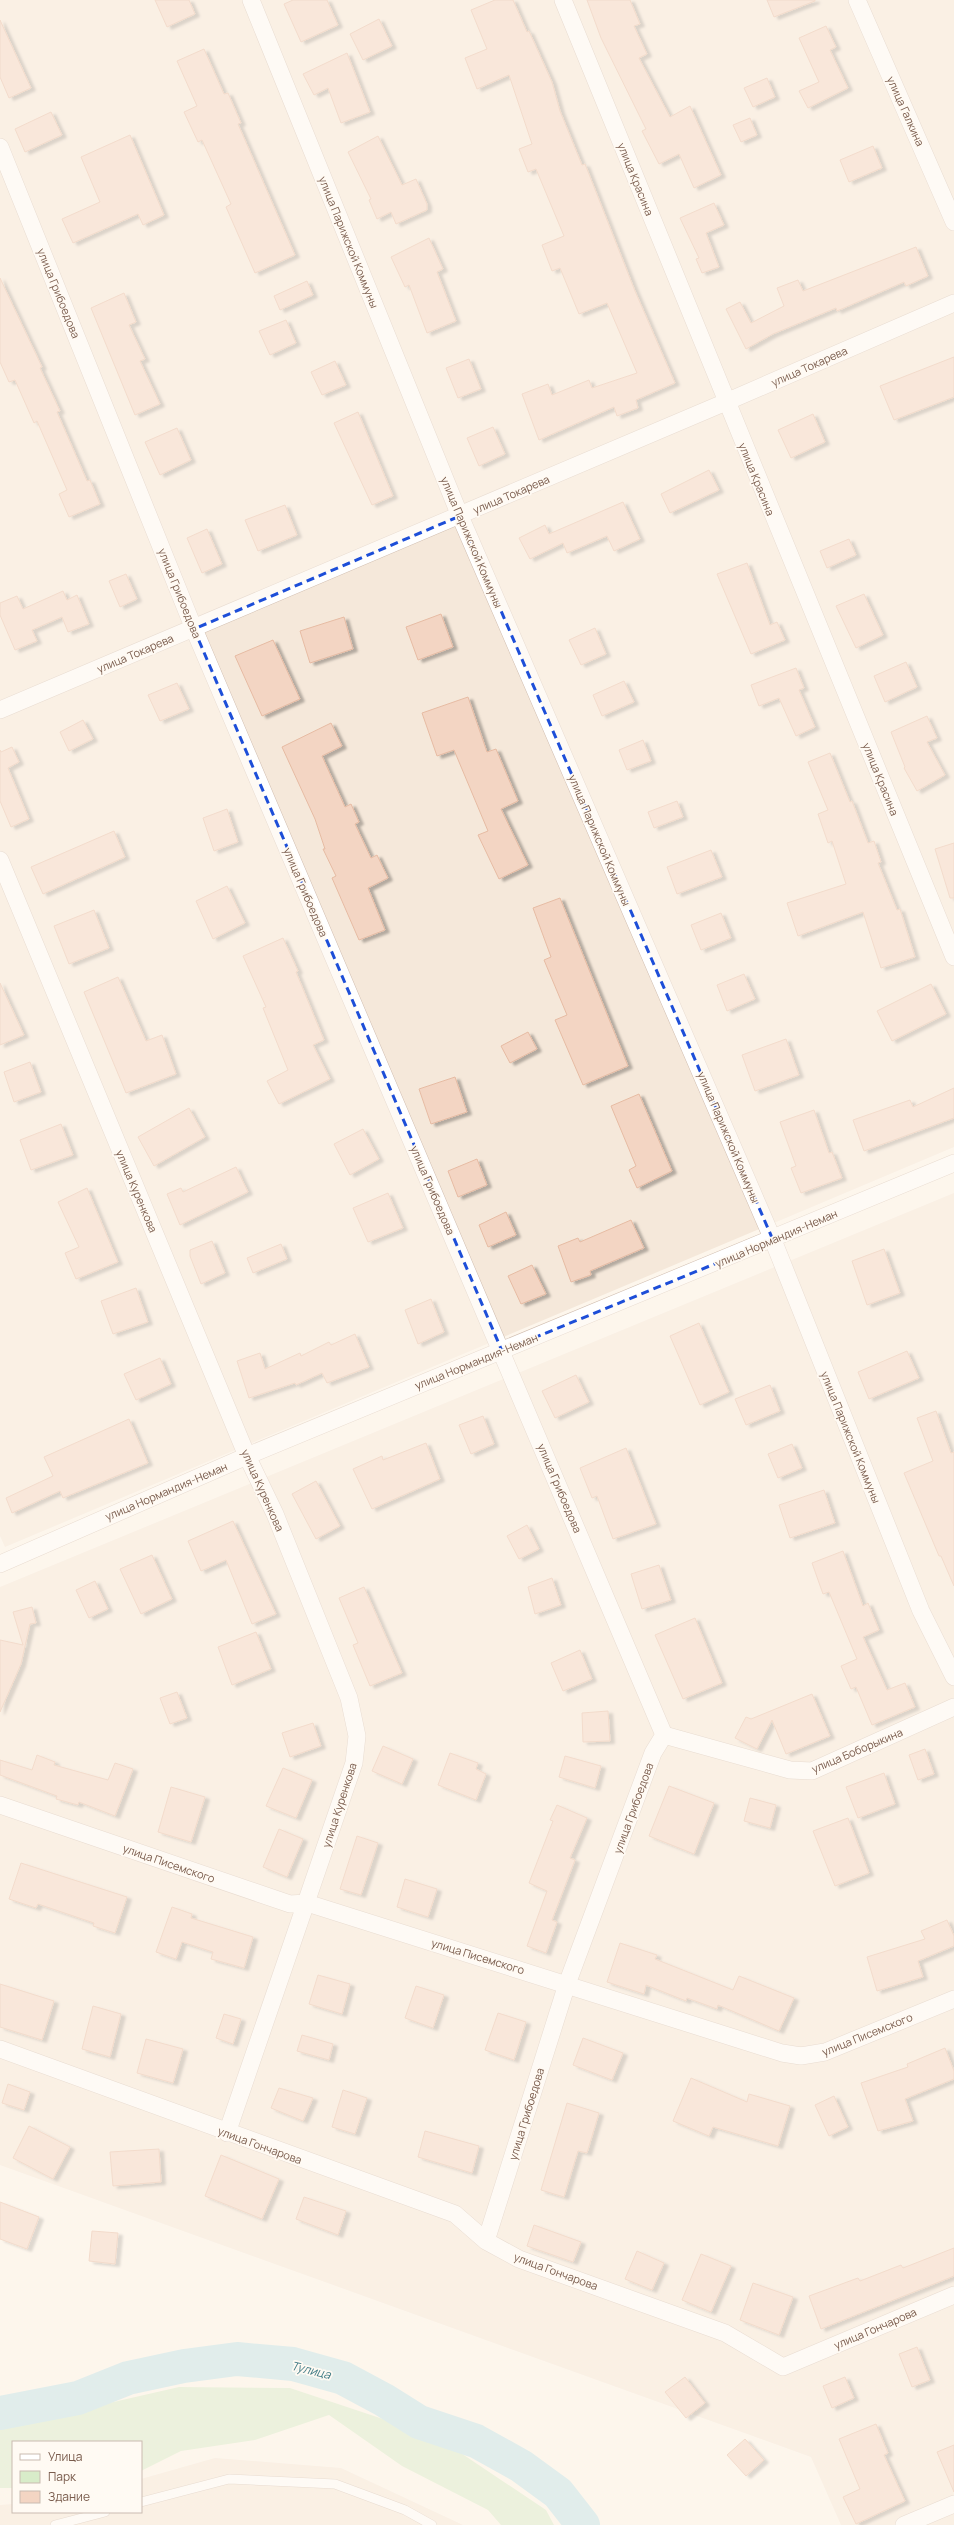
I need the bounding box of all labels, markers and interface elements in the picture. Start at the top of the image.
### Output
street label: улица Галкина [884,74,928,148]
street label: улица Красина [615,140,657,218]
street label: улица Парижской Коммуны [316,174,382,310]
street label: улица Грибоедова [34,246,84,340]
street label: улица Токарева [769,342,849,390]
street label: улица Красина [736,440,778,518]
street label: улица Токарева [470,471,552,517]
street label: улица Парижской Коммуны [438,474,506,610]
street label: улица Грибоедова [155,546,205,640]
street label: улица Токарева [94,630,176,676]
street label: улица Красина [860,740,902,818]
street label: улица Парижской Коммуны [566,772,634,908]
street label: улица Грибоедова [280,845,332,939]
street label: улица Парижской Коммуны [695,1069,763,1205]
street label: улица Грибоедова [407,1143,459,1237]
street label: улица Куренкова [113,1147,161,1235]
street label: улица Нормандия-Неман [712,1205,840,1271]
street label: улица Нормандия-Неман [412,1329,540,1393]
street label: улица Парижской Коммуны [818,1369,884,1505]
street label: улица Грибоедова [534,1441,586,1535]
street label: улица Куренкова [238,1447,288,1533]
street label: улица Нормандия-Неман [102,1458,230,1524]
street label: улица Боборыкина [809,1724,905,1776]
street label: улица Грибоедова [610,1760,656,1856]
street label: улица Куренкова [318,1761,360,1849]
street label: улица Писемского [121,1840,218,1886]
street label: улица Писемского [430,1935,527,1977]
street label: улица Писемского [819,2009,915,2059]
street label: улица Грибоедова [505,2066,547,2162]
street label: улица Гончарова [216,2123,304,2167]
street label: улица Гончарова [512,2249,600,2293]
street label: улица Гончарова [831,2304,919,2352]
water label: Тулица [289,2357,334,2383]
legend [12,2441,142,2513]
text: Улица [48,2448,82,2465]
text: Парк [48,2468,77,2485]
text: Здание [48,2488,90,2505]

